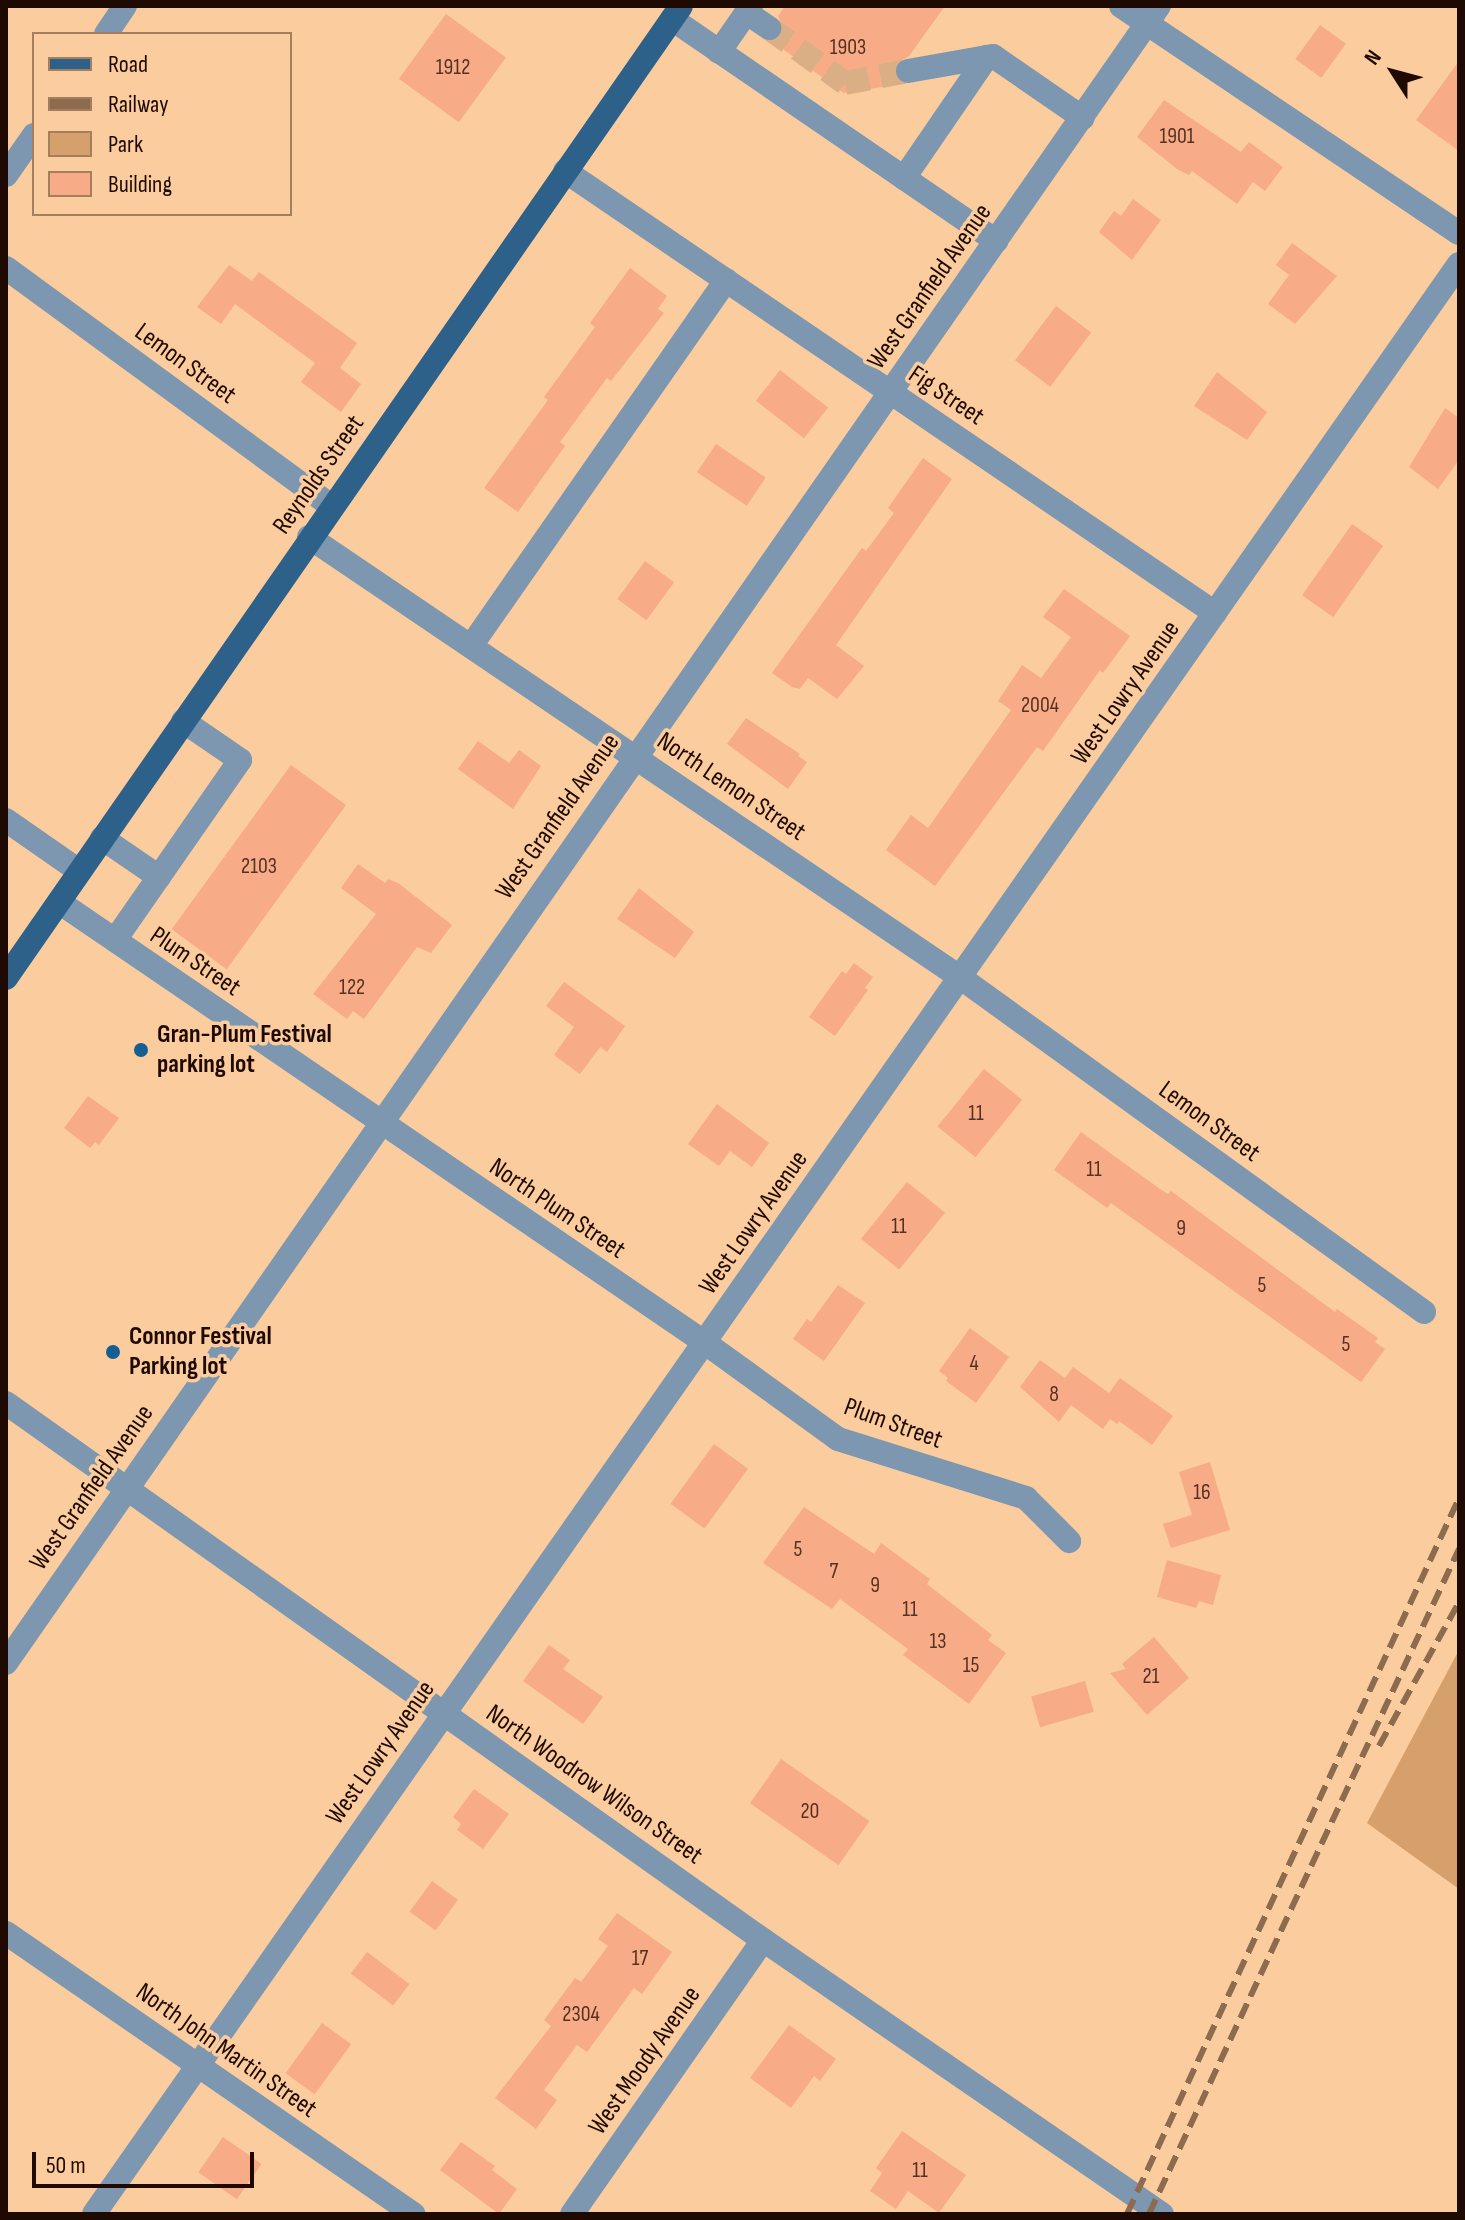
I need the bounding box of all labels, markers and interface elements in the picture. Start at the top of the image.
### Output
legend [32,32,292,216]
north arrow [1353,32,1433,112]
house number: 1903 [830,35,866,61]
text: N [1359,45,1388,70]
text: Road [108,50,148,79]
house number: 1912 [436,55,470,81]
text: Railway [108,90,168,119]
house number: 1901 [1160,124,1194,150]
text: Park [108,130,143,159]
text: Building [108,170,172,199]
street label: West Granfield Avenue [861,198,999,376]
street label: Lemon Street [128,317,242,411]
street label: Fig Street [902,359,990,433]
street label: Reynolds Street [267,410,371,540]
street label: West Lowry Avenue [1065,615,1187,771]
house number: 2004 [1021,693,1059,719]
street label: North Lemon Street [651,726,811,848]
street label: West Granfield Avenue [489,728,627,906]
house number: 2103 [241,854,277,880]
street label: Plum Street [144,920,246,1004]
house number: 122 [339,975,365,1001]
place label: Gran-Plum Festival parking lot [157,1019,332,1080]
marker: Gran-Plum Festival parking lot [132,1041,150,1059]
street label: Lemon Street [1152,1075,1266,1169]
house number: 11 [968,1101,984,1127]
street label: West Lowry Avenue [693,1145,815,1301]
street label: North Plum Street [483,1152,631,1266]
house number: 11 [1086,1157,1102,1183]
house number: 11 [891,1214,907,1240]
house number: 9 [1176,1216,1186,1242]
house number: 5 [1258,1273,1266,1299]
place label: Connor Festival Parking lot [129,1321,272,1382]
house number: 5 [1342,1332,1350,1358]
marker: Connor Festival Parking lot [104,1343,122,1361]
house number: 4 [969,1351,979,1377]
house number: 8 [1049,1382,1059,1408]
street label: Plum Street [840,1392,946,1456]
street label: West Granfield Avenue [23,1399,161,1577]
house number: 16 [1193,1480,1211,1506]
house number: 5 [794,1537,802,1563]
house number: 7 [830,1559,838,1585]
house number: 9 [870,1573,880,1599]
house number: 11 [902,1597,918,1623]
house number: 13 [930,1629,946,1655]
house number: 15 [963,1653,979,1679]
house number: 21 [1143,1664,1159,1690]
street label: West Lowry Avenue [320,1675,442,1831]
street label: North Woodrow Wilson Street [480,1698,708,1872]
house number: 20 [801,1799,819,1825]
house number: 17 [632,1946,648,1972]
street label: North John Martin Street [130,1977,322,2125]
street label: West Moody Avenue [582,1981,708,2141]
house number: 2304 [562,2002,600,2028]
scale bar [36,2136,258,2186]
text: 50 m [46,2151,86,2180]
house number: 11 [912,2158,928,2184]

